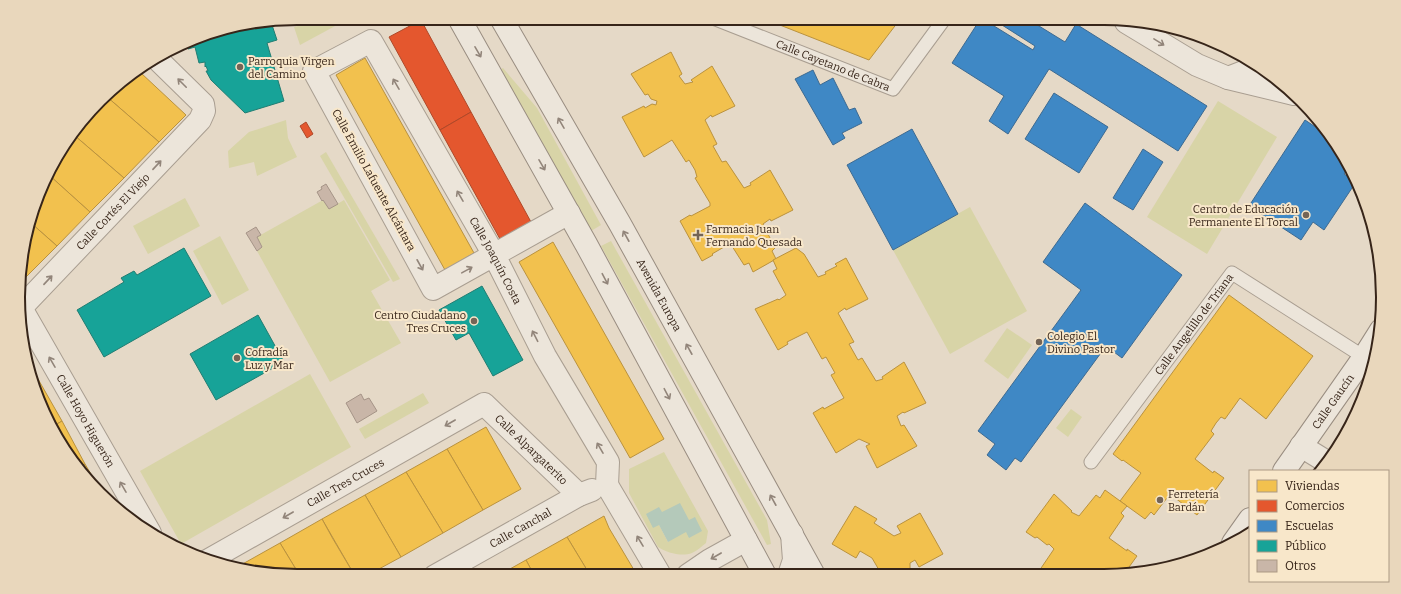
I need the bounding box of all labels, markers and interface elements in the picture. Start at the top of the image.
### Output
street label: Calle Cayetano de Cabra [774,37,892,94]
one-way arrow [1153,39,1165,47]
one-way arrow [475,46,482,58]
place label: Parroquia Virgen del Camino [248,55,335,81]
marker: Parroquia Virgen del Camino [235,62,245,72]
one-way arrow [177,78,187,88]
one-way arrow [391,78,399,90]
street label: Calle Emilio Lafuente Alcántara [329,107,418,253]
one-way arrow [557,117,565,129]
one-way arrow [539,159,547,171]
one-way arrow [152,161,161,171]
street label: Calle Cortés El Viejo [74,171,153,253]
one-way arrow [456,191,464,203]
place label: Centro de Educación Permanente El Torcal [1189,203,1298,229]
marker: Centro de Educación Permanente El Torcal [1301,210,1311,220]
street label: Calle Joaquín Costa [466,215,524,307]
place label: Farmacia Juan Fernando Quesada [706,223,802,249]
one-way arrow [622,230,629,242]
marker: Farmacia Juan Fernando Quesada [693,230,703,240]
street label: Avenida Europa [634,257,684,334]
one-way arrow [417,258,425,270]
one-way arrow [461,265,473,273]
street label: Calle Angelillo de Triana [1152,271,1236,378]
one-way arrow [602,273,610,285]
one-way arrow [43,275,53,285]
place label: Centro Ciudadano Tres Cruces [374,309,466,335]
marker: Centro Ciudadano Tres Cruces [469,316,479,326]
one-way arrow [531,330,538,342]
place label: Colegio El Divino Pastor [1047,330,1115,356]
marker: Colegio El Divino Pastor [1034,337,1044,347]
one-way arrow [685,343,693,355]
place label: Cofradía Luz y Mar [245,346,294,372]
marker: Cofradía Luz y Mar [232,353,242,363]
one-way arrow [47,356,55,368]
street label: Calle Hoyo Higuerón [53,372,117,470]
street label: Calle Gaucín [1310,372,1357,432]
one-way arrow [664,387,671,399]
street label: Calle Alpargaterito [492,412,570,488]
one-way arrow [444,419,456,427]
one-way arrow [595,442,603,454]
street label: Calle Tres Cruces [305,456,387,510]
legend [1249,470,1389,582]
text: Viviendas [1285,479,1340,493]
one-way arrow [119,481,127,493]
place label: Ferretería Bardán [1168,488,1219,514]
one-way arrow [768,494,776,506]
marker: Ferretería Bardán [1155,495,1165,505]
text: Comercios [1285,499,1345,513]
street label: Calle Canchal [487,506,554,551]
one-way arrow [282,511,294,519]
text: Escuelas [1285,519,1334,533]
one-way arrow [636,535,644,547]
text: Público [1285,539,1326,553]
one-way arrow [710,553,722,561]
text: Otros [1285,559,1316,573]

